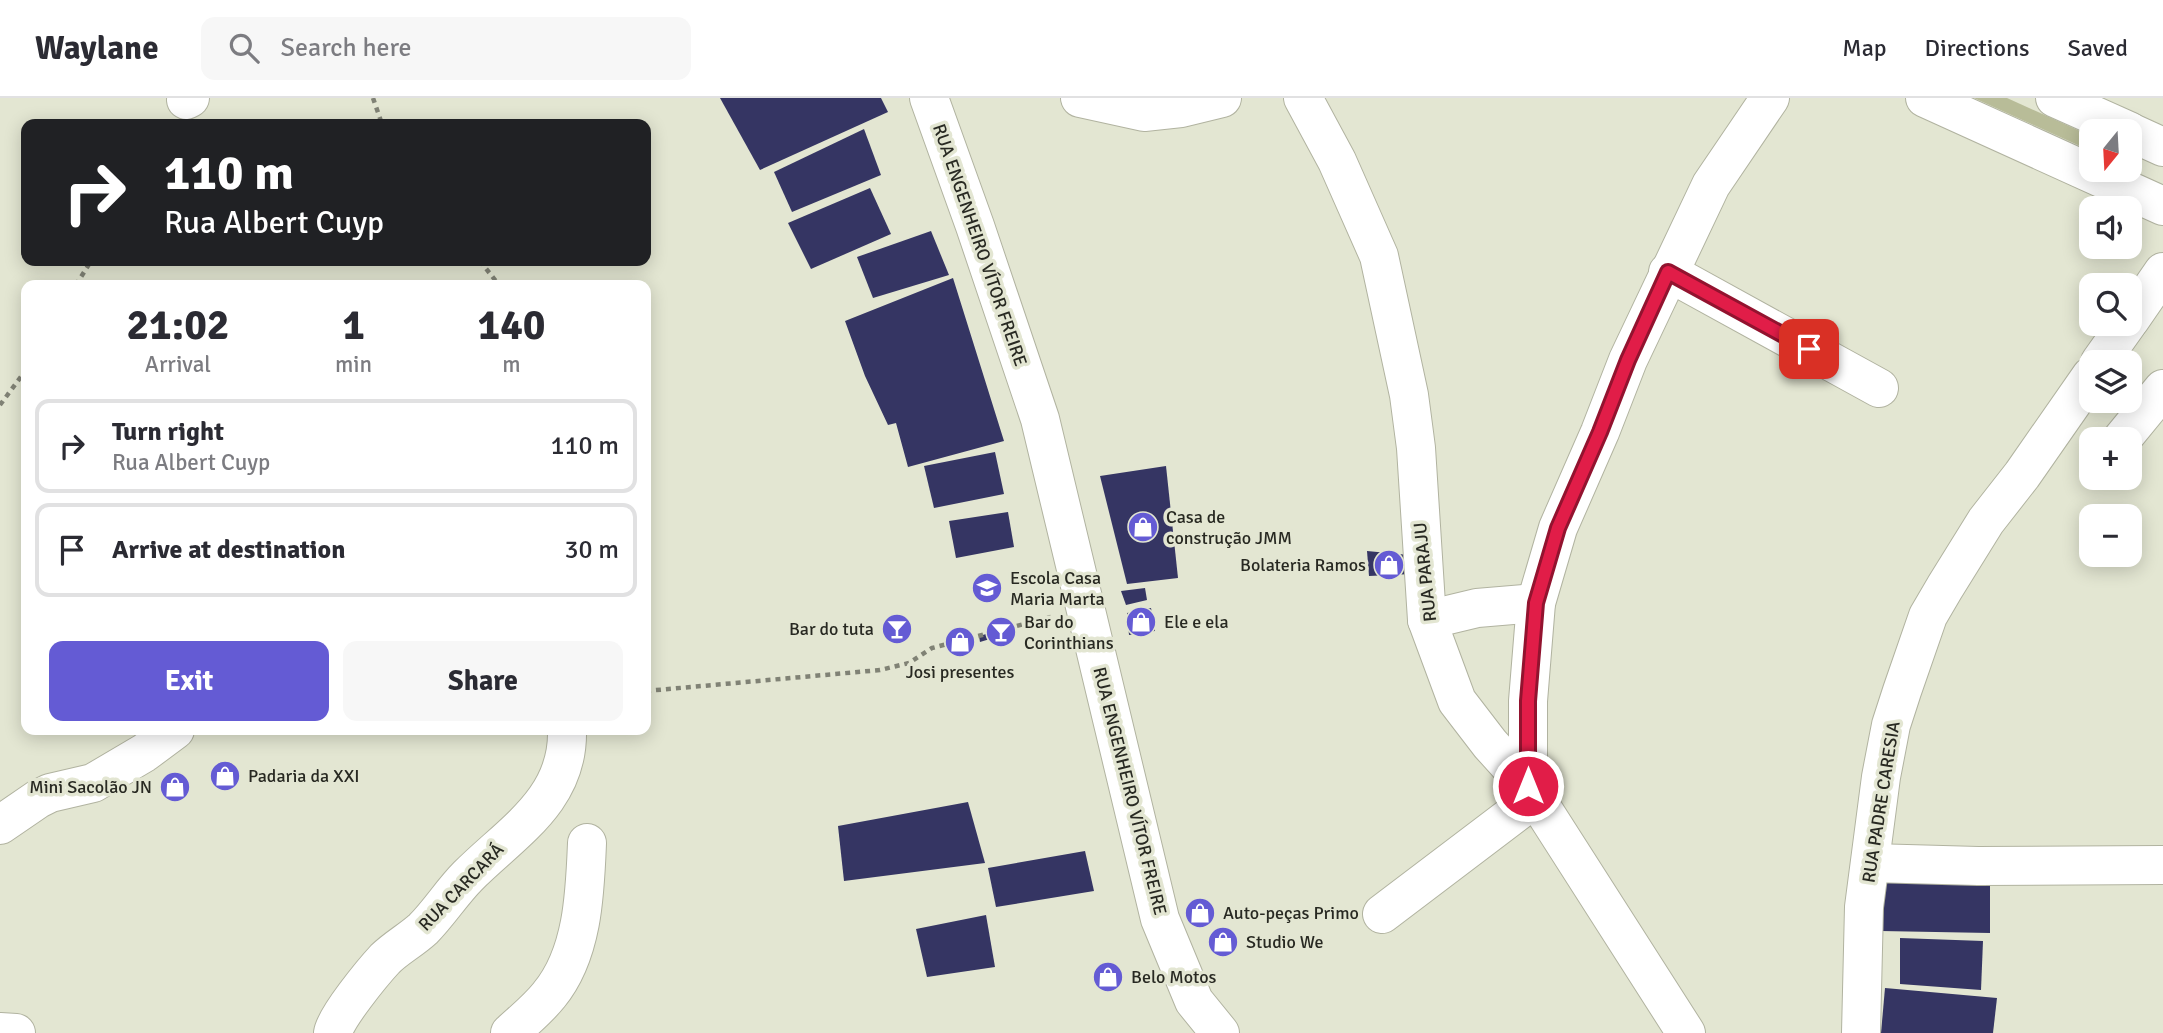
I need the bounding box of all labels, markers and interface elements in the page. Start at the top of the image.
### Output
search box [201,17,691,80]
text: Waylane [35,28,159,69]
icon: search [225,29,263,67]
text: Search here [281,32,412,64]
text: Map [1842,33,1887,63]
text: Directions [1925,33,2030,63]
text: Saved [2068,33,2128,63]
north arrow [2079,119,2142,182]
map controls [2079,119,2142,567]
street label: RUA ENGENHEIRO VÍTOR FREIRE [928,121,1032,369]
text: 110 m [164,143,294,203]
icon: right [49,147,140,238]
button: sound [2079,196,2142,259]
text: Rua Albert Cuyp [164,203,384,242]
button: search [2079,273,2142,336]
text: 21:02 [126,300,230,351]
text: 1 [342,300,365,351]
text: 140 [477,300,546,351]
pin [1779,319,1839,379]
icon: arrive [1790,330,1828,368]
text: Arrival [145,350,211,379]
text: min [335,350,372,379]
text: m [502,350,521,379]
button: layers [2079,350,2142,413]
text: Turn right [112,416,224,448]
icon: right [53,427,91,465]
button: + [2079,427,2142,490]
text: 110 m [550,430,619,462]
text: Rua Albert Cuyp [112,448,270,477]
button: − [2079,504,2142,567]
place label: Casa de construção JMM [1166,506,1292,549]
shop icon: Casa de construção JMM [1126,510,1160,544]
street label: RUA PARAJU [1409,521,1441,623]
icon: arrive [53,531,91,569]
text: Arrive at destination [112,534,345,566]
text: 30 m [564,534,619,566]
shop icon: Bolateria Ramos [1372,548,1406,582]
place label: Bolateria Ramos [1240,554,1366,576]
place label: Escola Casa Maria Marta [1010,567,1105,610]
school or university icon: Escola Casa Maria Marta [970,571,1004,605]
shop icon: Ele e ela [1124,605,1158,639]
place label: Bar do Corinthians [1024,611,1114,654]
place label: Ele e ela [1164,611,1229,633]
bar icon: Bar do tuta [880,612,914,646]
bar icon: Bar do Corinthians [984,615,1018,649]
place label: Bar do tuta [789,618,874,640]
shop icon: Josi presentes [943,625,977,659]
button: Exit [49,641,329,721]
button: Share [343,641,623,721]
place label: Josi presentes [906,661,1014,683]
street label: RUA ENGENHEIRO VÍTOR FREIRE [1089,665,1171,917]
street label: RUA PADRE CARESIA [1857,720,1905,884]
position arrow [1491,749,1565,823]
shop icon: Padaria da XXI [208,759,242,793]
place label: Padaria da XXI [248,765,359,787]
shop icon: Mini Sacolão JN [158,770,192,804]
place label: Mini Sacolão JN [29,776,152,798]
street label: RUA CARCARÁ [414,839,508,935]
shop icon: Auto-peças Primo [1183,896,1217,930]
place label: Auto-peças Primo [1223,902,1359,924]
shop icon: Studio We [1206,925,1240,959]
place label: Studio We [1246,931,1323,953]
shop icon: Belo Motos [1091,960,1125,994]
place label: Belo Motos [1131,966,1217,988]

